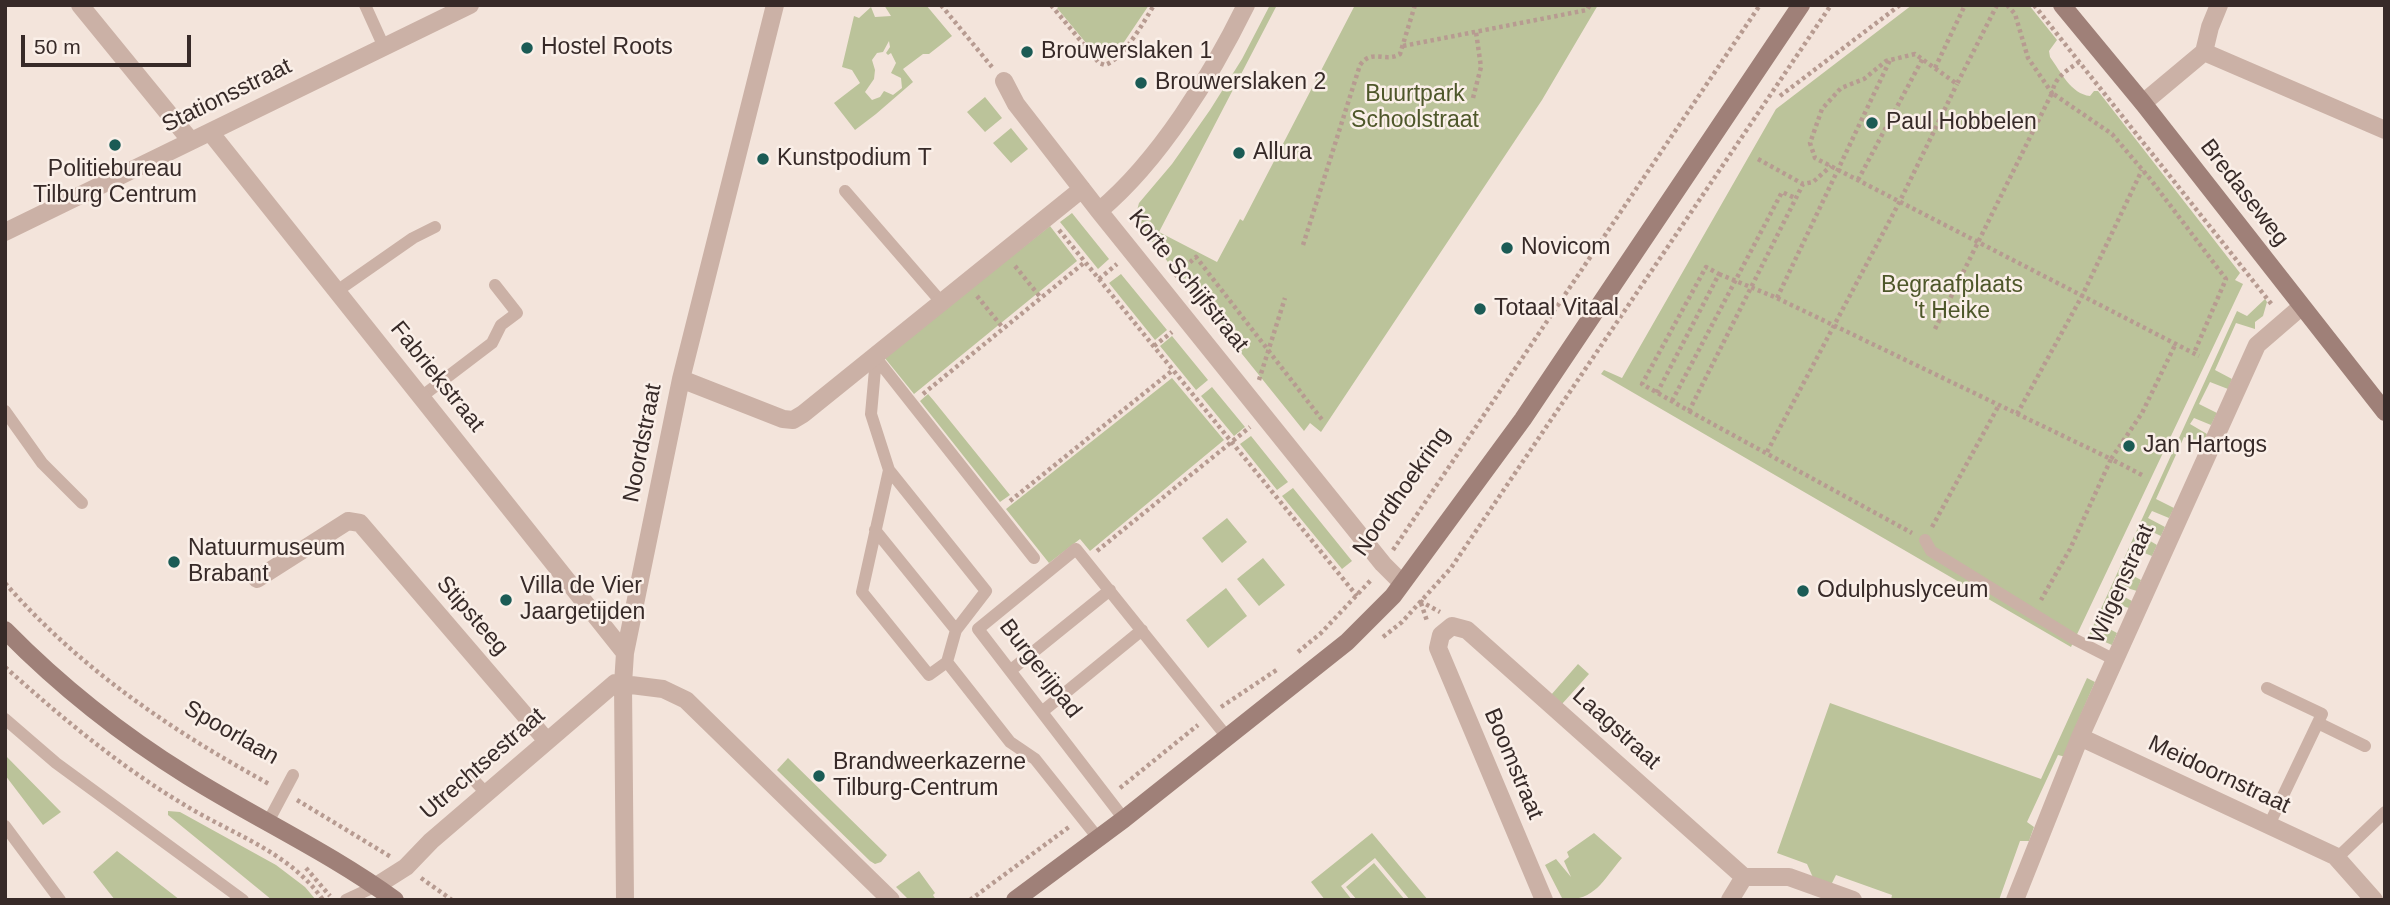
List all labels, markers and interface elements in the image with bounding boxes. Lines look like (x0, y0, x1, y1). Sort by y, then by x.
scale bar (24, 21, 194, 65)
place label: Hostel Roots (541, 34, 673, 62)
text: 50 m (34, 35, 81, 58)
place label: Brouwerslaken 1 (1041, 38, 1212, 66)
marker: Hostel Roots (519, 40, 535, 56)
marker: Brouwerslaken 1 (1019, 44, 1035, 60)
street label: Stationsstraat (158, 53, 296, 139)
place label: Brouwerslaken 2 (1155, 69, 1326, 97)
marker: Brouwerslaken 2 (1133, 75, 1149, 91)
park label: Buurtpark Schoolstraat (1351, 81, 1479, 135)
place label: Paul Hobbelen (1886, 109, 2037, 137)
marker: Paul Hobbelen (1864, 115, 1880, 131)
street label: Bredaseweg (2194, 134, 2294, 252)
marker: Politiebureau Tilburg Centrum (107, 137, 123, 153)
place label: Allura (1253, 139, 1312, 167)
place label: Kunstpodium T (777, 145, 932, 173)
marker: Allura (1231, 145, 1247, 161)
marker: Kunstpodium T (755, 151, 771, 167)
place label: Politiebureau Tilburg Centrum (33, 156, 197, 210)
street label: Korte Schijfstraat (1122, 204, 1254, 358)
place label: Novicom (1521, 234, 1610, 262)
marker: Novicom (1499, 240, 1515, 256)
park label: Begraafplaats 't Heike (1881, 272, 2023, 326)
place label: Totaal Vitaal (1494, 295, 1619, 323)
marker: Totaal Vitaal (1472, 301, 1488, 317)
street label: Fabriekstraat (384, 316, 490, 438)
street label: Noordstraat (618, 381, 668, 505)
street label: Noordhoekring (1347, 422, 1457, 562)
place label: Jan Hartogs (2143, 432, 2267, 460)
marker: Jan Hartogs (2121, 438, 2137, 454)
street label: Wilgenstraat (2083, 520, 2161, 648)
place label: Natuurmuseum Brabant (188, 535, 345, 589)
marker: Natuurmuseum Brabant (166, 554, 182, 570)
street label: Stipsteeg (430, 571, 514, 661)
place label: Villa de Vier Jaargetijden (520, 573, 645, 627)
place label: Odulphuslyceum (1817, 577, 1988, 605)
marker: Odulphuslyceum (1795, 583, 1811, 599)
marker: Villa de Vier Jaargetijden (498, 592, 514, 608)
street label: Burgerijpad (993, 614, 1087, 724)
street label: Laagstraat (1566, 682, 1666, 776)
street label: Spoorlaan (179, 695, 283, 771)
street label: Utrechtsestraat (415, 702, 551, 826)
street label: Boomstraat (1477, 704, 1549, 824)
street label: Meidoornstraat (2144, 730, 2294, 820)
place label: Brandweerkazerne Tilburg-Centrum (833, 749, 1026, 803)
marker: Brandweerkazerne Tilburg-Centrum (811, 768, 827, 784)

